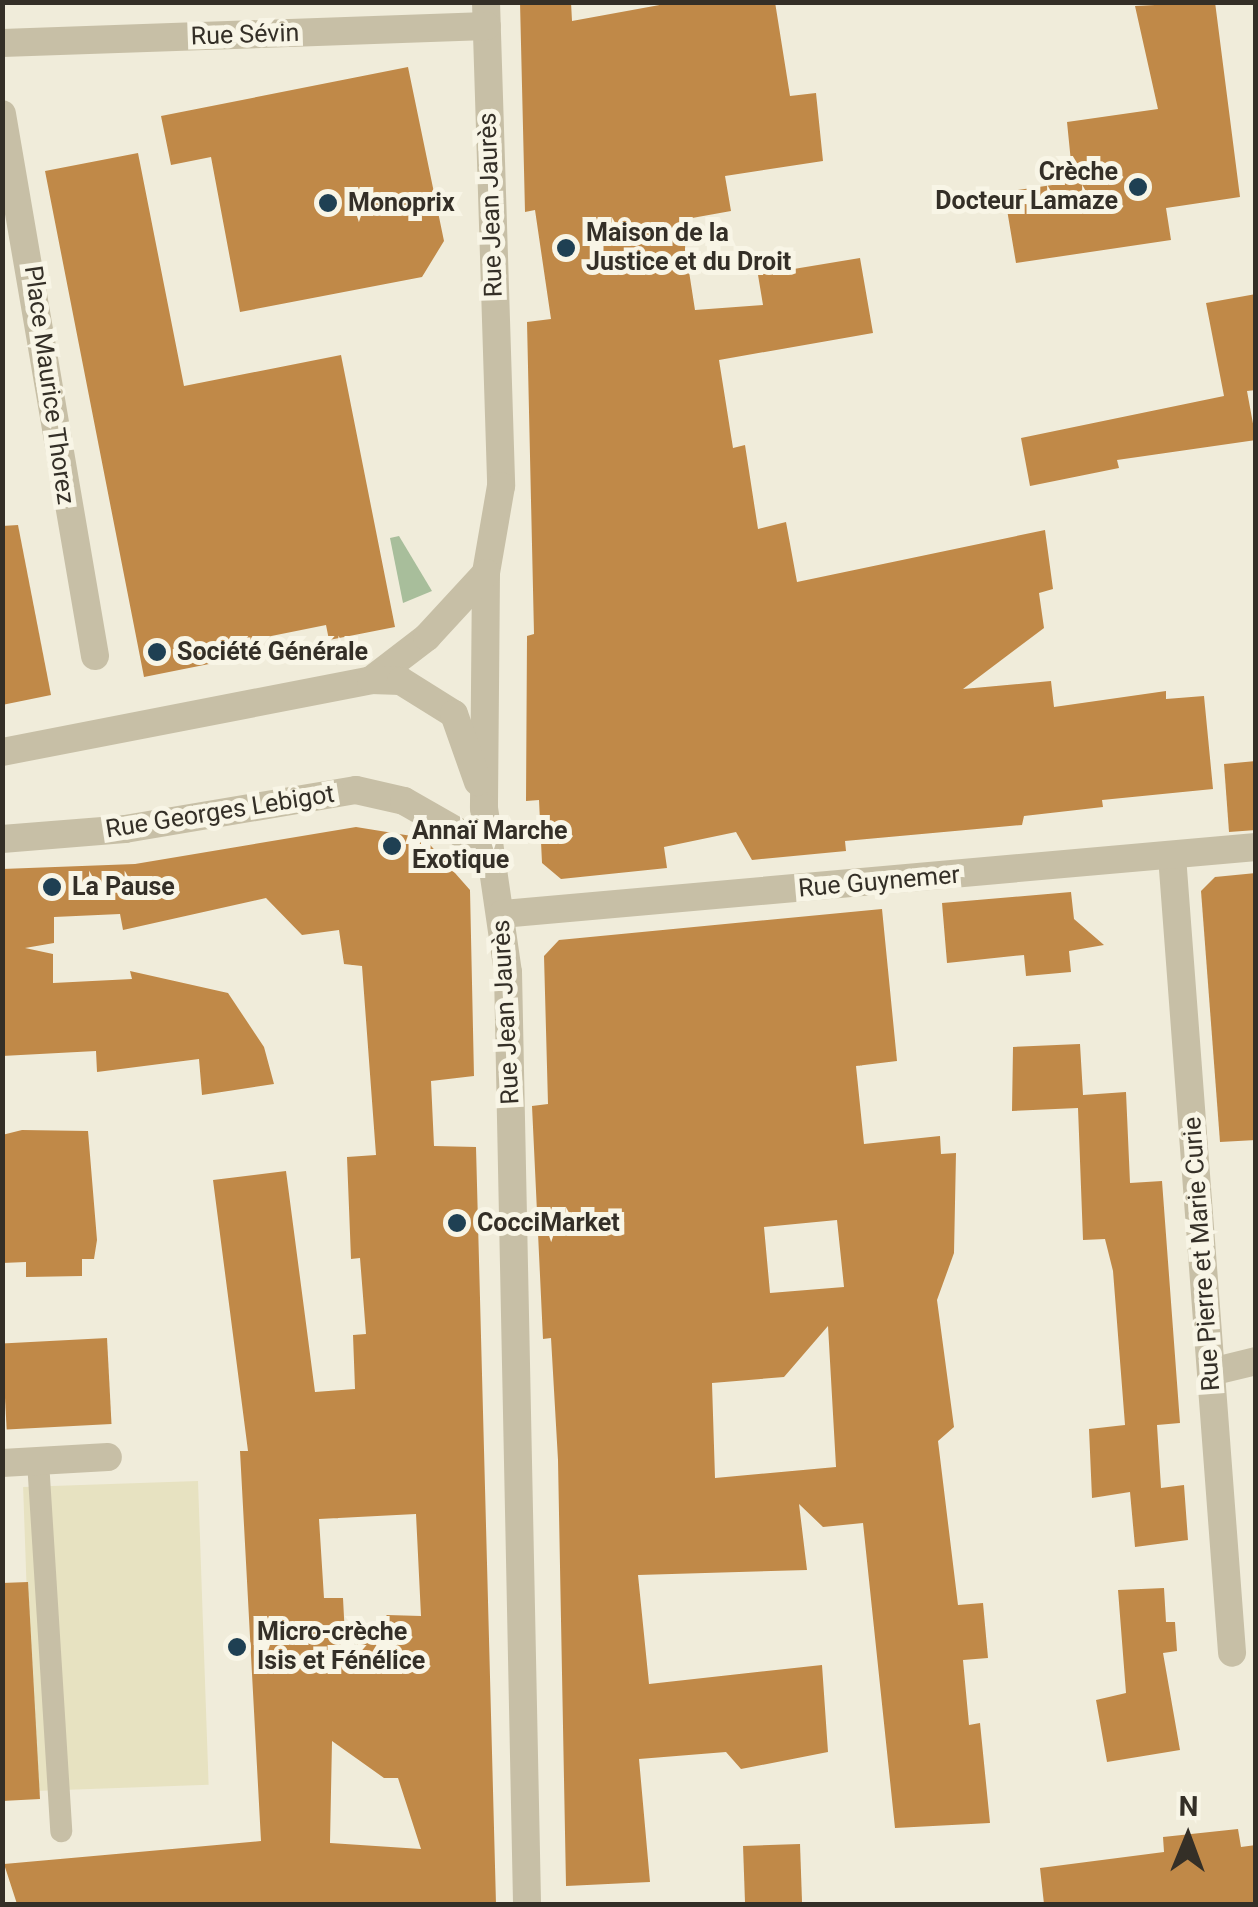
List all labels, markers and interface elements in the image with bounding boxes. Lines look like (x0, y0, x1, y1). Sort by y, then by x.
street label: Rue Sévin (190, 18, 300, 52)
street label: Rue Jean Jaurès (473, 112, 509, 298)
place label: Crèche Docteur Lamaze (935, 158, 1118, 217)
marker: Crèche Docteur Lamaze (1127, 176, 1149, 198)
place label: Monoprix (348, 188, 455, 218)
marker: Monoprix (317, 192, 339, 214)
place label: Maison de la Justice et du Droit (586, 219, 791, 278)
marker: Maison de la Justice et du Droit (555, 237, 577, 259)
street label: Place Maurice Thorez (17, 264, 81, 506)
place label: Société Générale (177, 637, 368, 667)
marker: Société Générale (146, 641, 168, 663)
street label: Rue Georges Lebigot (104, 779, 336, 845)
place label: Annaï Marche Exotique (412, 817, 568, 876)
marker: Annaï Marche Exotique (381, 835, 403, 857)
street label: Rue Guynemer (797, 860, 961, 904)
place label: La Pause (72, 872, 175, 902)
marker: La Pause (41, 876, 63, 898)
street label: Rue Jean Jaurès (486, 919, 526, 1105)
street label: Rue Pierre et Marie Curie (1177, 1116, 1227, 1392)
place label: CocciMarket (477, 1208, 620, 1238)
marker: CocciMarket (446, 1212, 468, 1234)
place label: Micro-crèche Isis et Fénélice (257, 1618, 425, 1677)
marker: Micro-crèche Isis et Fénélice (226, 1636, 248, 1658)
north arrow (1138, 1787, 1238, 1887)
text: N (1178, 1790, 1199, 1823)

